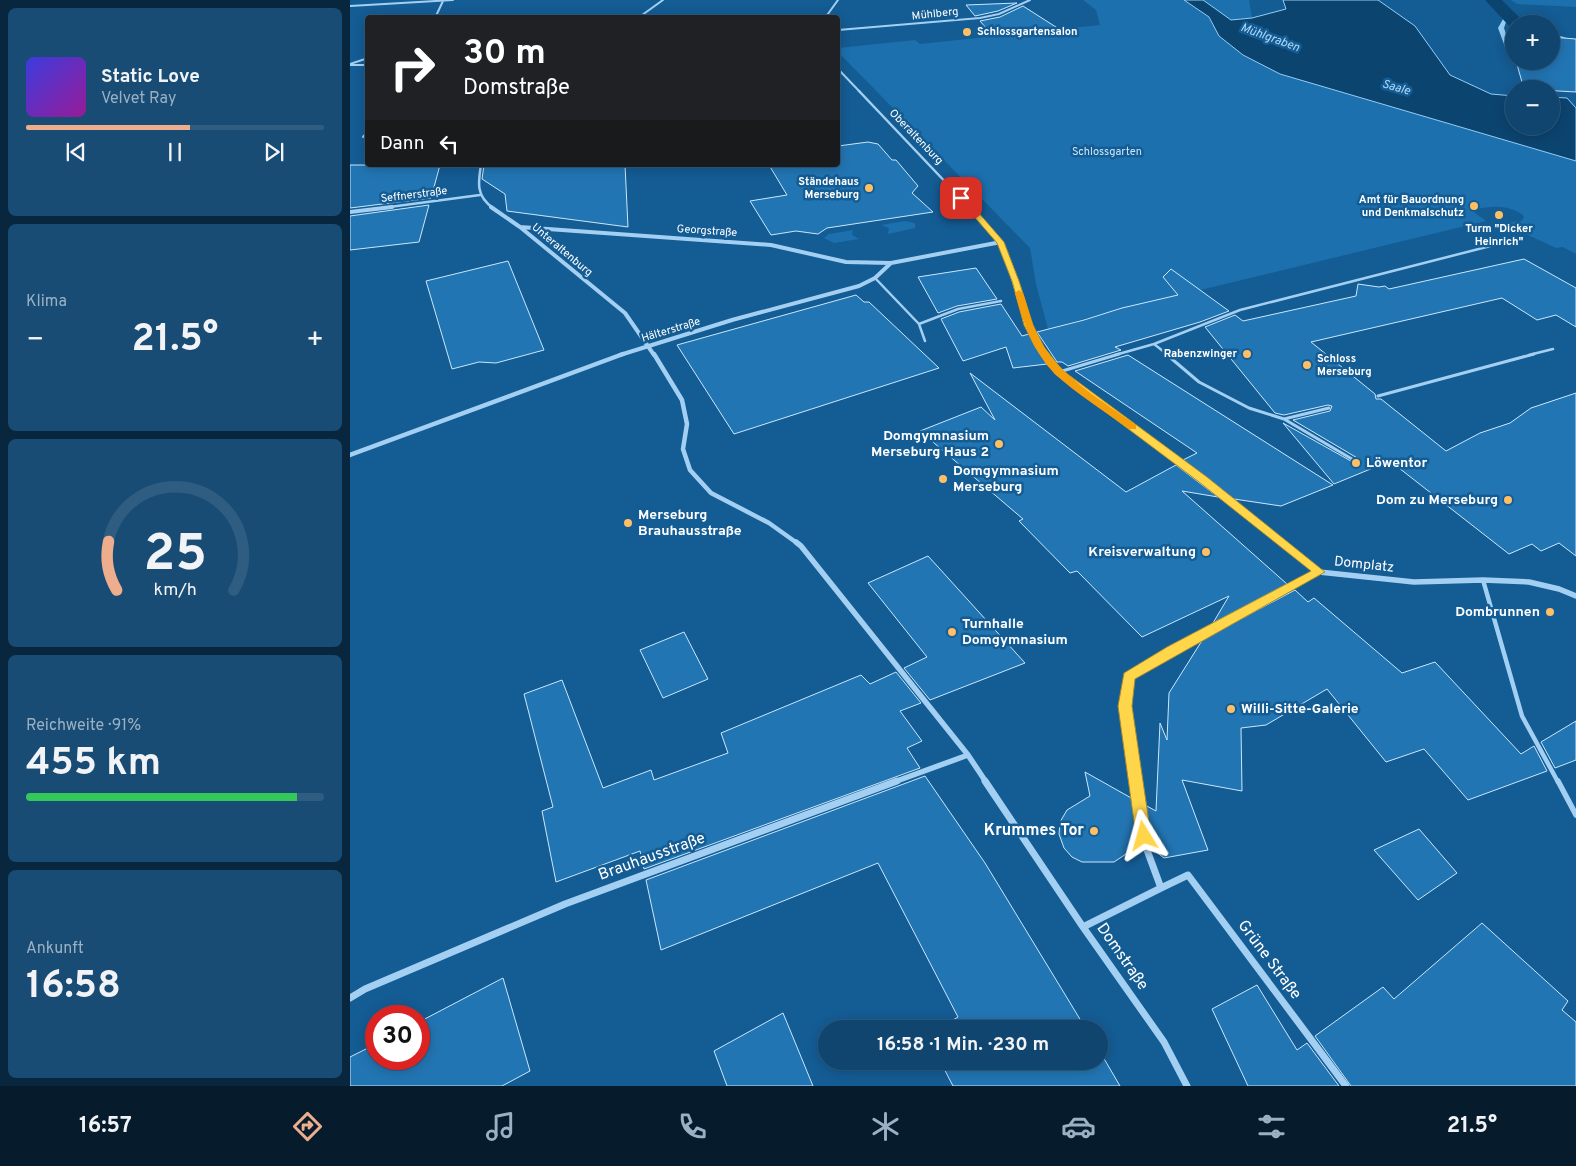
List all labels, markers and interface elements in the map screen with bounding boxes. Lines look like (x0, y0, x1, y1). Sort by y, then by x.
street label: Mühlberg (911, 5, 959, 23)
map controls (1505, 15, 1560, 135)
button: + (1505, 15, 1560, 70)
water label: Mühlgraben (1238, 20, 1302, 56)
place label: Schlossgartensalon (977, 25, 1078, 39)
marker: Schlossgartensalon (961, 26, 973, 38)
text: 30 m (463, 32, 546, 76)
icon: right (380, 35, 445, 100)
text: Static Love (101, 65, 200, 89)
text: Domstraße (463, 75, 570, 102)
water label: Saale (1380, 76, 1413, 100)
button: − (1505, 80, 1560, 135)
text: Velvet Ray (101, 89, 176, 109)
street label: Oberaltenburg (886, 106, 946, 168)
icon: left (435, 130, 463, 158)
text: Dann (380, 132, 425, 156)
icon: previous (62, 138, 90, 166)
icon: pause (161, 138, 189, 166)
icon: next (260, 138, 288, 166)
park label: Schlossgarten (1072, 145, 1142, 159)
place label: Ständehaus Merseburg (798, 175, 859, 202)
pin (940, 177, 982, 219)
marker: Ständehaus Merseburg (863, 182, 875, 194)
street label: Seffnerstraße (380, 184, 448, 206)
icon: arrive (947, 184, 975, 212)
place label: Amt für Bauordnung und Denkmalschutz (1359, 193, 1464, 220)
marker: Amt für Bauordnung und Denkmalschutz (1468, 200, 1480, 212)
marker: Turm "Dicker Heinrich" (1493, 209, 1505, 221)
street label: Unteraltenburg (529, 220, 595, 280)
street label: Georgstraße (676, 222, 738, 240)
place label: Turm "Dicker Heinrich" (1465, 222, 1533, 249)
text: Klima (26, 292, 67, 312)
street label: Hälterstraße (640, 314, 702, 346)
text: 21.5° (132, 316, 218, 365)
text: − (26, 323, 44, 359)
text: + (306, 323, 324, 359)
place label: Rabenzwinger (1164, 347, 1237, 361)
marker: Rabenzwinger (1241, 348, 1253, 360)
place label: Schloss Merseburg (1317, 352, 1372, 379)
marker: Schloss Merseburg (1301, 359, 1313, 371)
place label: Domgymnasium Merseburg Haus 2 (871, 428, 989, 461)
marker: Domgymnasium Merseburg Haus 2 (993, 438, 1005, 450)
place label: Löwentor (1366, 455, 1427, 472)
marker: Löwentor (1350, 457, 1362, 469)
place label: Domgymnasium Merseburg (953, 463, 1059, 496)
marker: Domgymnasium Merseburg (937, 473, 949, 485)
place label: Dom zu Merseburg (1376, 492, 1498, 509)
marker: Dom zu Merseburg (1502, 494, 1514, 506)
place label: Merseburg Brauhausstraße (638, 507, 742, 540)
marker: Merseburg Brauhausstraße (622, 517, 634, 529)
text: 25 (143, 523, 207, 589)
place label: Kreisverwaltung (1088, 544, 1196, 561)
marker: Kreisverwaltung (1200, 546, 1212, 558)
street label: Domplatz (1333, 553, 1395, 577)
text: km/h (153, 579, 197, 602)
place label: Dombrunnen (1455, 604, 1540, 621)
marker: Dombrunnen (1544, 606, 1556, 618)
place label: Turnhalle Domgymnasium (962, 616, 1068, 649)
marker: Turnhalle Domgymnasium (946, 626, 958, 638)
place label: Willi-Sitte-Galerie (1241, 701, 1359, 718)
marker: Willi-Sitte-Galerie (1225, 703, 1237, 715)
text: Reichweite · 91% (26, 716, 141, 736)
text: 455 km (26, 740, 161, 789)
position arrow (1117, 809, 1169, 861)
place label: Krummes Tor (984, 821, 1084, 841)
marker: Krummes Tor (1088, 825, 1100, 837)
street label: Brauhausstraße (596, 828, 708, 886)
street label: Grüne Straße (1233, 916, 1305, 1004)
street label: Domstraße (1092, 919, 1152, 995)
text: Ankunft (26, 939, 84, 959)
text: 16:58 (26, 963, 121, 1012)
speed limit sign: 30 (365, 1005, 430, 1070)
text: 16:58 · 1 Min. · 230 m (877, 1033, 1049, 1057)
icon: directions (290, 1109, 325, 1144)
icon: music (483, 1109, 518, 1144)
icon: phone (675, 1109, 710, 1144)
icon: climate (868, 1109, 903, 1144)
icon: car (1061, 1109, 1096, 1144)
icon: filters (1254, 1109, 1289, 1144)
text: 16:57 (79, 1113, 132, 1140)
text: 21.5° (1447, 1113, 1497, 1140)

